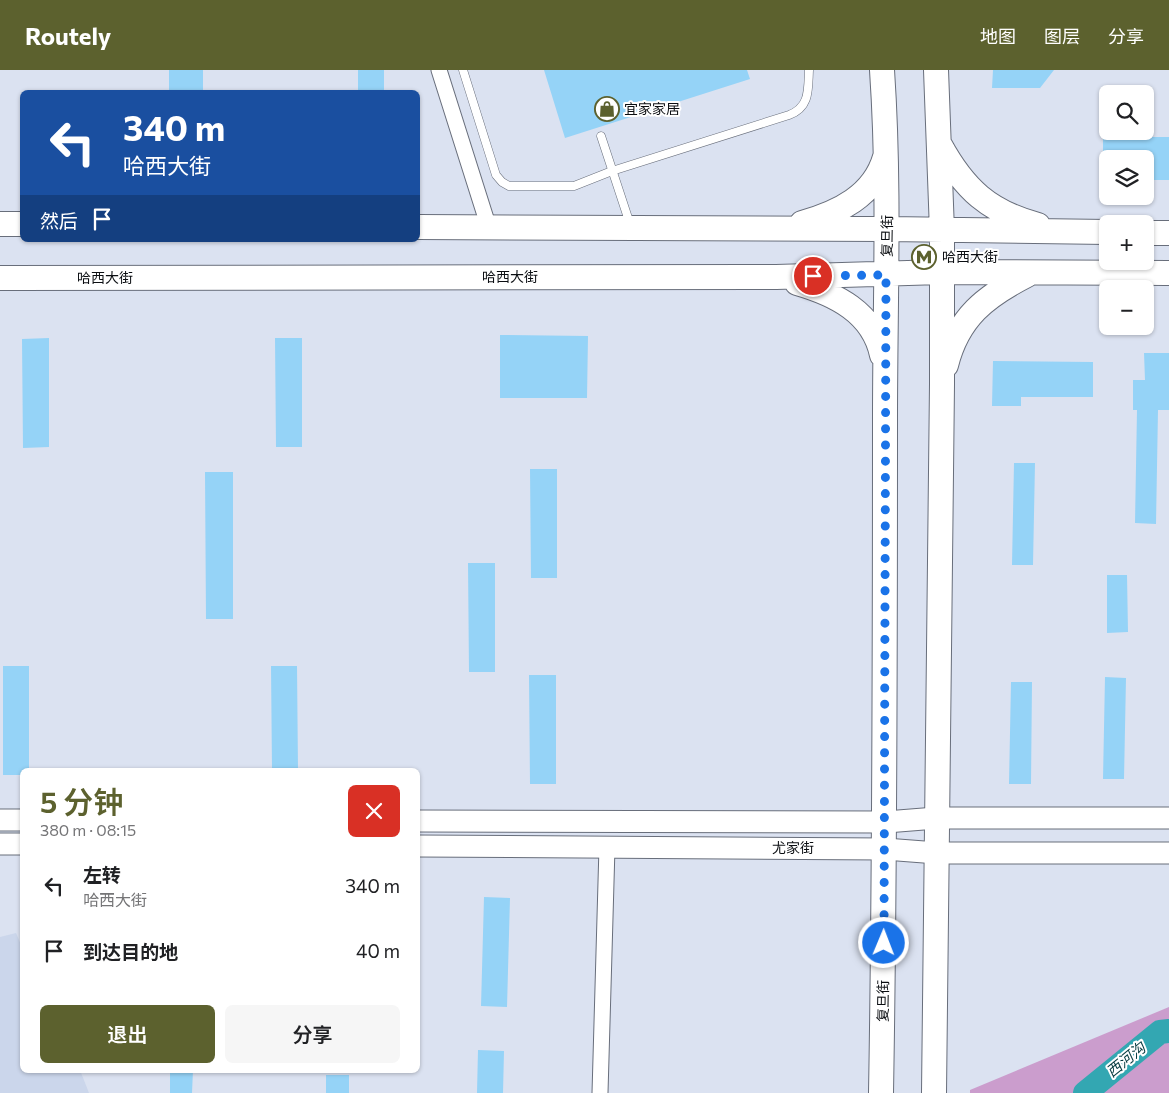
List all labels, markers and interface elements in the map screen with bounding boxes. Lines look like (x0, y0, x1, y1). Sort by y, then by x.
text: Routely (25, 21, 111, 50)
text: 地图 (980, 25, 1016, 47)
text: 图层 (1044, 25, 1080, 47)
text: 分享 (1108, 25, 1144, 47)
map controls (1099, 85, 1154, 335)
button: search (1099, 85, 1154, 140)
shop icon: 宜家家居 (594, 96, 620, 122)
place label: 宜家家居 (624, 100, 680, 117)
text: 340 m (123, 105, 225, 148)
icon: left (40, 110, 105, 175)
button: layers (1099, 150, 1154, 205)
text: 哈西大街 (123, 152, 211, 179)
icon: arrive (88, 205, 116, 233)
text: 然后 (40, 209, 78, 232)
street label: 复旦街 (878, 215, 895, 257)
button: + (1099, 215, 1154, 270)
metro station icon: 哈西大街 (911, 244, 937, 270)
place label: 哈西大街 (942, 248, 998, 265)
pin (792, 255, 834, 297)
icon: arrive (799, 262, 827, 290)
street label: 哈西大街 (482, 268, 538, 285)
street label: 哈西大街 (77, 269, 133, 286)
button: − (1099, 280, 1154, 335)
text: 5 分钟 (40, 782, 123, 819)
button: close (348, 785, 400, 837)
text: 380 m · 08:15 (40, 820, 136, 839)
street label: 尤家街 (772, 839, 814, 856)
text: 左转 (83, 863, 121, 886)
icon: left (40, 872, 68, 900)
text: 340 m (345, 874, 400, 897)
text: 哈西大街 (83, 890, 147, 909)
position arrow (857, 916, 909, 968)
icon: arrive (40, 937, 68, 965)
text: 40 m (356, 939, 400, 962)
text: 到达目的地 (83, 940, 178, 963)
street label: 复旦街 (874, 980, 891, 1022)
button: 退出 (40, 1005, 215, 1063)
button: 分享 (225, 1005, 400, 1063)
water label: 西河沟 (1102, 1037, 1150, 1080)

